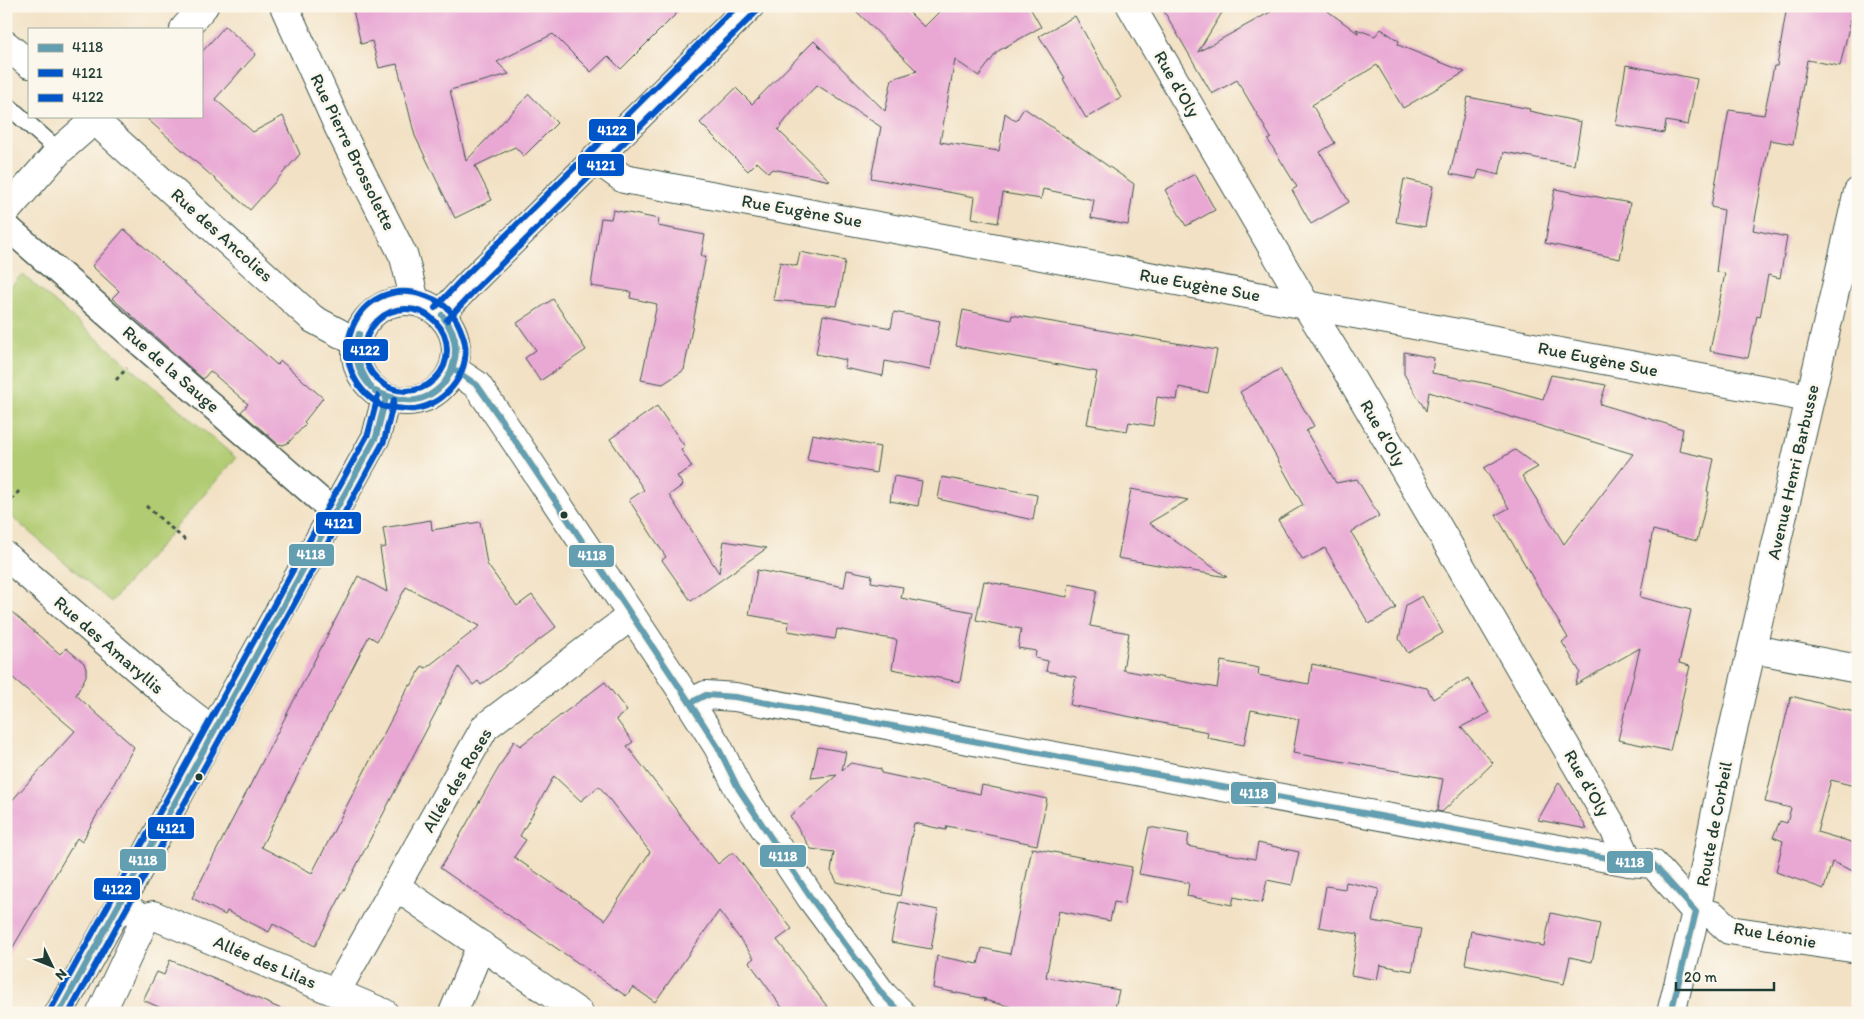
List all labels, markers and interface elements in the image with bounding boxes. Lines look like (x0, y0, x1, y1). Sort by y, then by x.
legend (28, 28, 202, 118)
text: 4118 (72, 38, 103, 56)
street label: Rue d'Oly (1149, 47, 1205, 122)
text: 4121 (72, 64, 103, 82)
street label: Rue Pierre Brossolette (305, 70, 401, 234)
text: 4122 (72, 88, 104, 106)
line badge: 4122 (588, 118, 636, 142)
text: 4122 (597, 122, 627, 139)
line badge: 4121 (577, 153, 625, 177)
text: 4121 (587, 157, 616, 174)
street label: Rue des Ancolies (166, 183, 278, 287)
street label: Rue Eugène Sue (740, 190, 864, 232)
street label: Rue Eugène Sue (1138, 264, 1262, 306)
street label: Rue de la Sauge (118, 321, 224, 417)
street label: Rue Eugène Sue (1536, 337, 1660, 381)
line badge: 4122 (342, 338, 389, 362)
text: 4122 (350, 342, 380, 359)
street label: Avenue Henri Barbusse (1762, 382, 1824, 562)
street label: Rue d'Oly (1355, 396, 1411, 471)
unlabelled marker (559, 510, 569, 520)
line badge: 4121 (315, 511, 362, 535)
text: 4121 (325, 515, 354, 532)
line badge: 4118 (288, 543, 335, 567)
line badge: 4118 (568, 544, 615, 568)
text: 4118 (296, 546, 326, 563)
text: 4118 (577, 547, 607, 564)
street label: Rue des Amaryllis (50, 591, 168, 699)
street label: Allée des Roses (417, 724, 497, 836)
street label: Rue d'Oly (1559, 746, 1615, 821)
street label: Route de Corbeil (1691, 759, 1737, 889)
unlabelled marker (194, 772, 204, 782)
line badge: 4118 (1230, 781, 1277, 805)
text: 4118 (1239, 785, 1269, 802)
line badge: 4121 (147, 816, 195, 840)
text: 4121 (157, 820, 186, 837)
line badge: 4118 (759, 844, 807, 868)
line badge: 4118 (119, 848, 167, 872)
text: 4118 (768, 848, 798, 865)
line badge: 4118 (1606, 850, 1654, 874)
text: 4118 (128, 852, 158, 869)
text: 4118 (1615, 854, 1645, 871)
line badge: 4122 (93, 877, 141, 901)
text: 4122 (102, 881, 132, 898)
street label: Rue Léonie (1732, 917, 1818, 953)
street label: Allée des Lilas (210, 930, 320, 994)
north arrow (28, 942, 78, 992)
scale bar (1676, 959, 1774, 991)
text: N (52, 965, 71, 984)
text: 20 m (1684, 968, 1718, 986)

